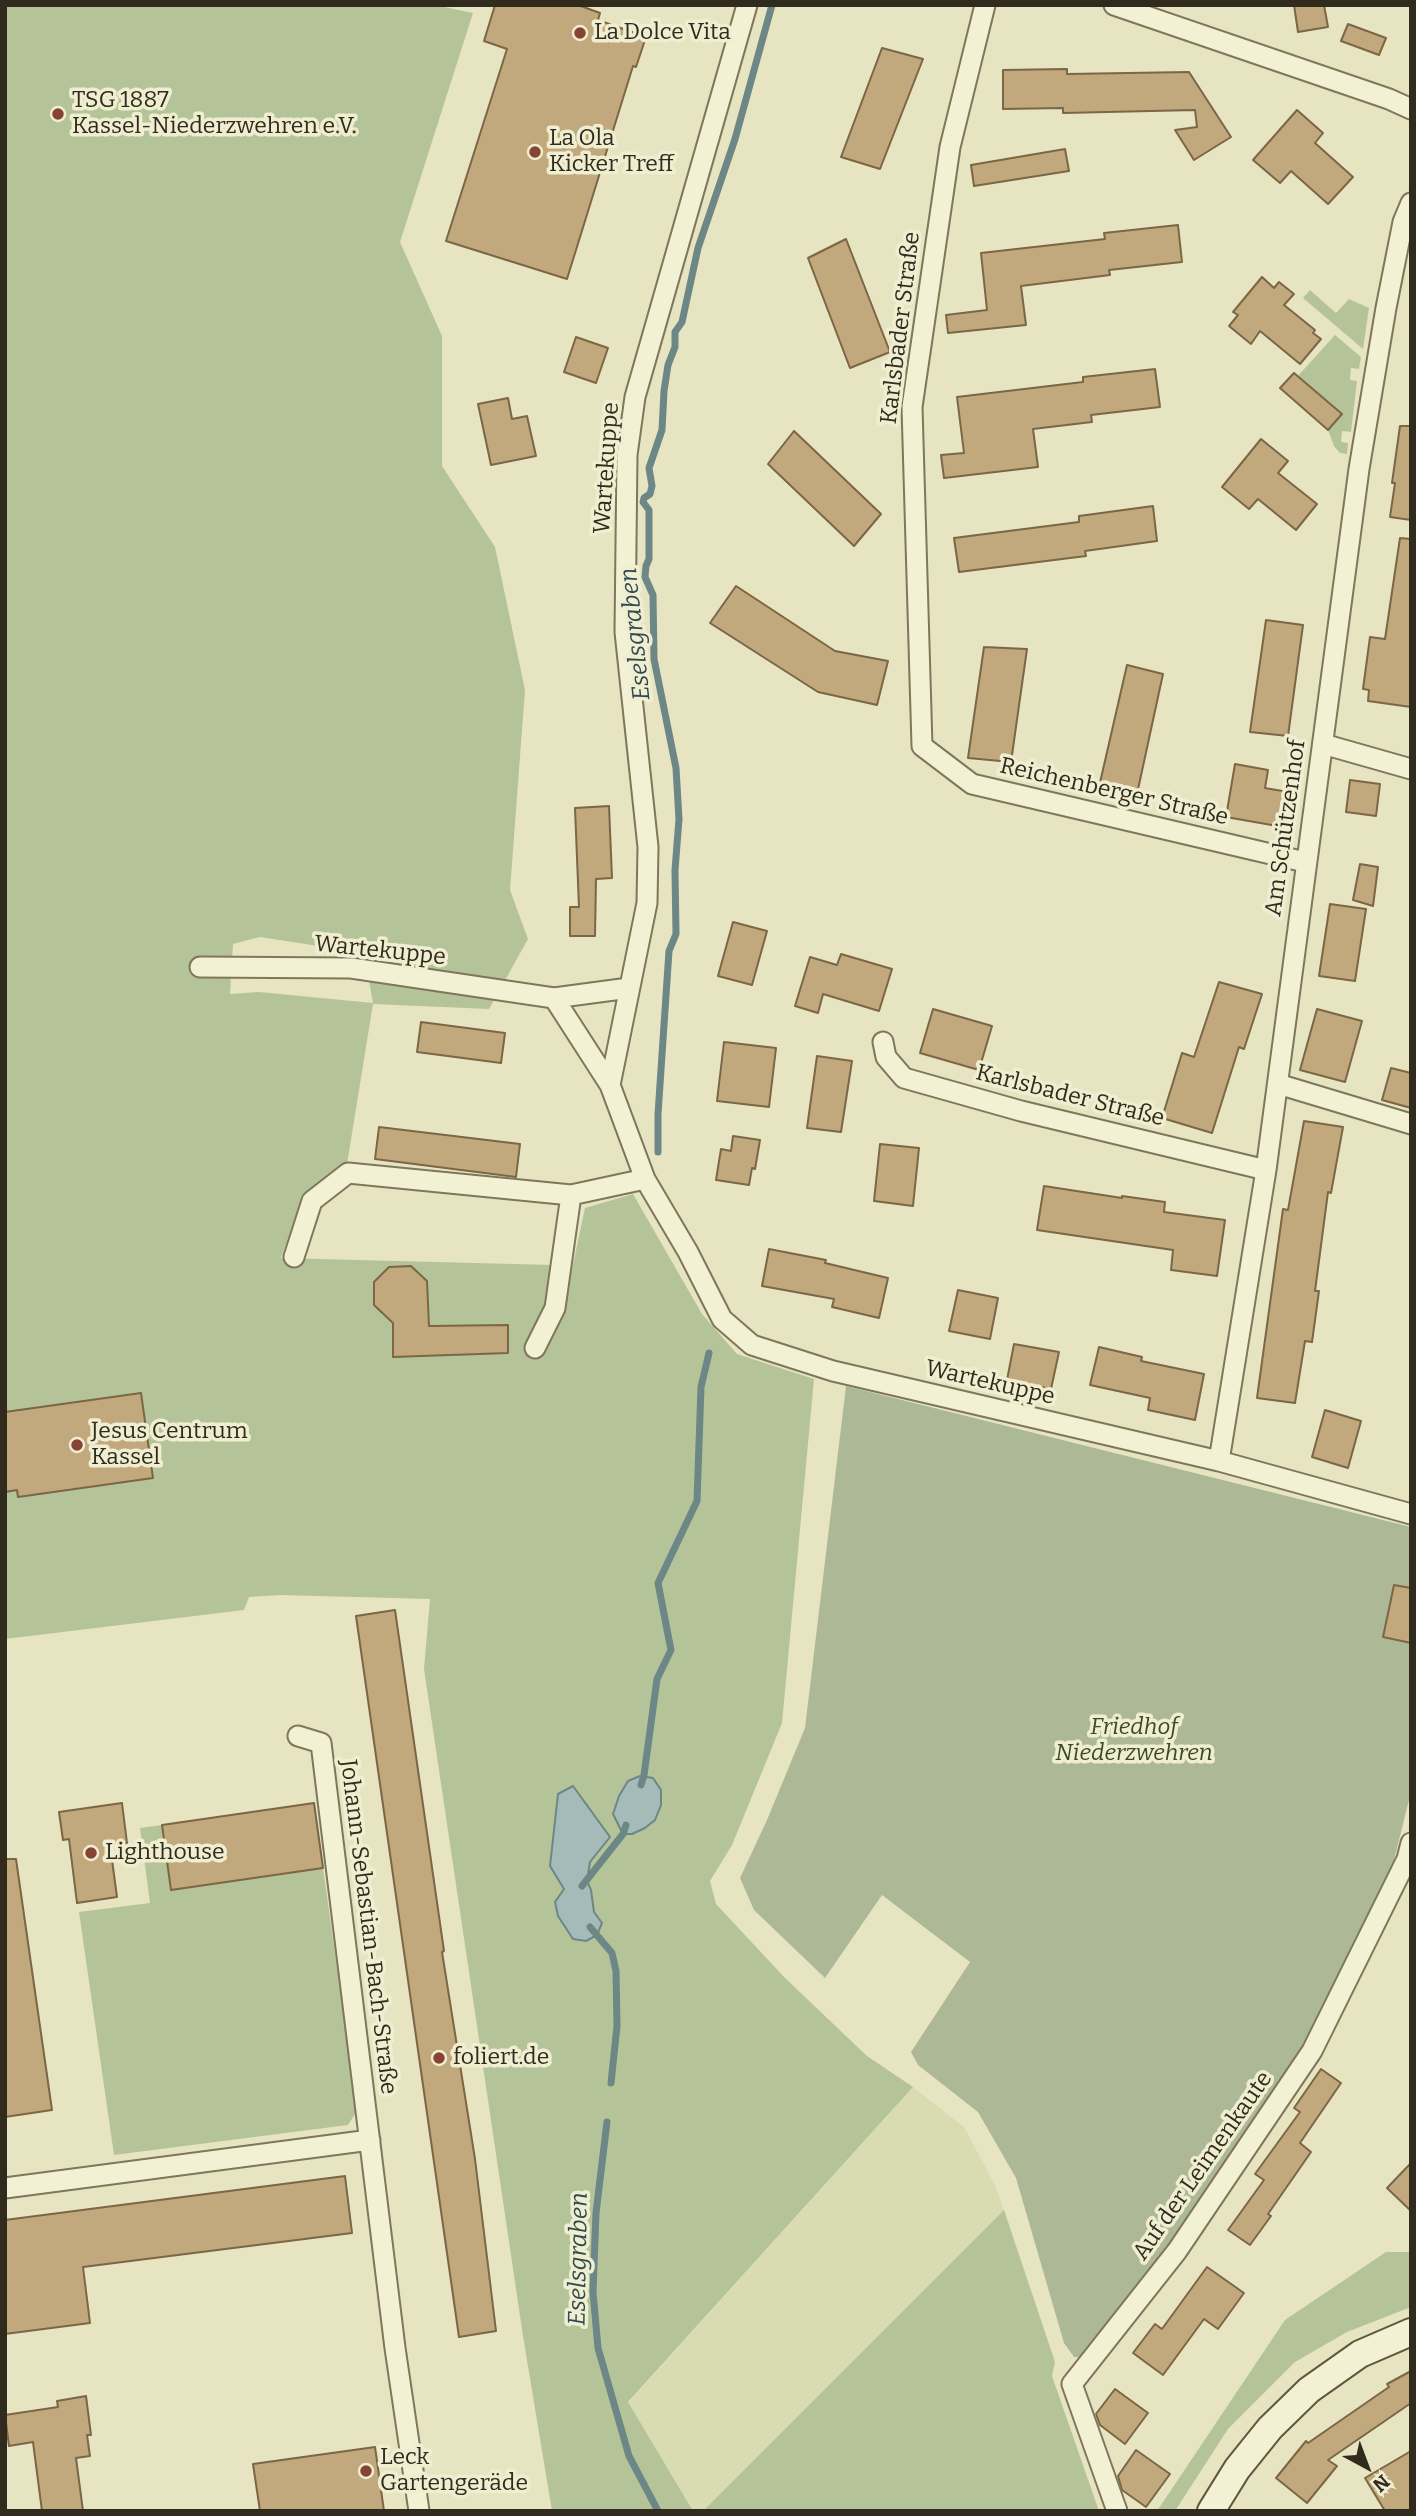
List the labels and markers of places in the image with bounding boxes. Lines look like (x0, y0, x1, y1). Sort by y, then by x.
place label: La Dolce Vita (594, 19, 731, 47)
marker: La Dolce Vita (572, 25, 588, 41)
place label: TSG 1887 Kassel-Niederzwehren e.V. (72, 87, 357, 141)
marker: TSG 1887 Kassel-Niederzwehren e.V. (50, 106, 66, 122)
place label: La Ola Kicker Treff (549, 125, 674, 179)
marker: La Ola Kicker Treff (527, 144, 543, 160)
place label: Jesus Centrum Kassel (91, 1418, 248, 1472)
marker: Jesus Centrum Kassel (69, 1437, 85, 1453)
place label: Lighthouse (105, 1839, 225, 1867)
marker: Lighthouse (83, 1845, 99, 1861)
place label: foliert.de (453, 2044, 549, 2072)
marker: foliert.de (431, 2050, 447, 2066)
place label: Leck Gartengeräde (380, 2444, 528, 2498)
marker: Leck Gartengeräde (358, 2463, 374, 2479)

